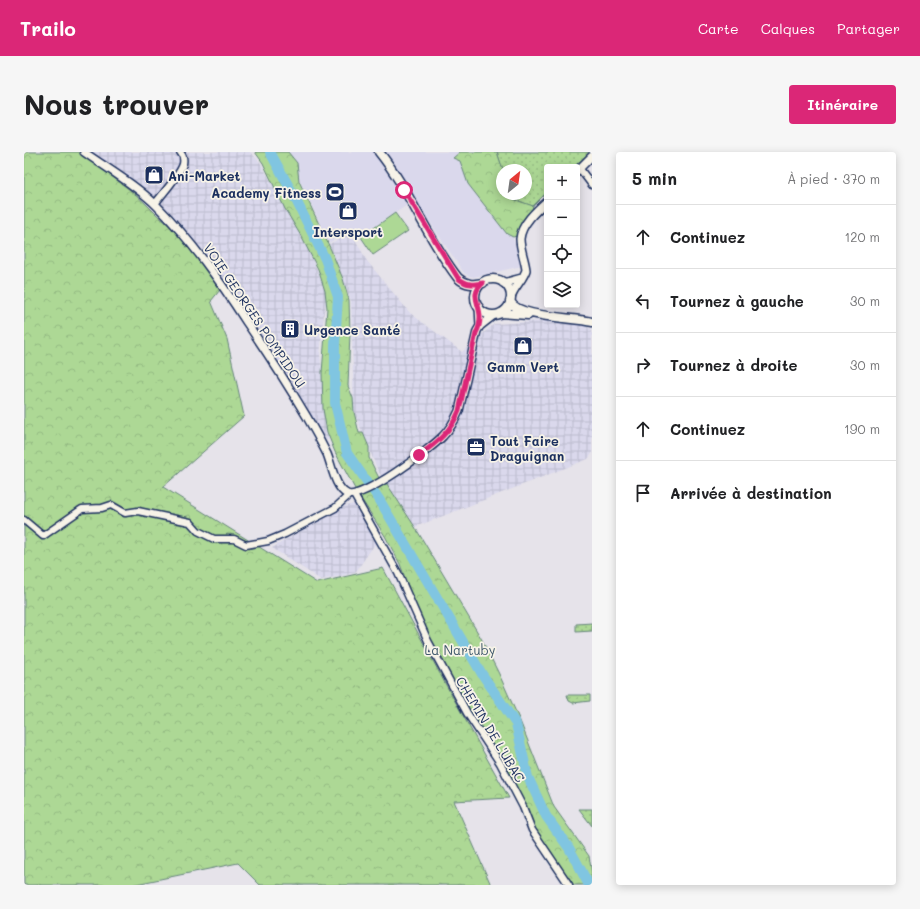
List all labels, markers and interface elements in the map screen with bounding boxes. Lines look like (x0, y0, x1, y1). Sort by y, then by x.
text: Trailo (20, 16, 76, 41)
text: Carte (698, 19, 739, 38)
text: Calques (761, 19, 815, 38)
text: Partager (837, 19, 900, 38)
button: Itinéraire (789, 85, 896, 124)
text: Nous trouver (24, 86, 209, 122)
shop icon: Ani-Market (143, 164, 165, 186)
north arrow (496, 164, 532, 200)
map controls (544, 164, 580, 308)
button: + (544, 164, 580, 200)
place label: Ani-Market (168, 167, 240, 184)
text: 5 min (632, 167, 677, 189)
text: À pied · 370 m (787, 170, 880, 187)
sports icon: Academy Fitness (324, 181, 346, 203)
route start (395, 181, 413, 199)
place label: Academy Fitness (211, 184, 321, 202)
shop icon: Intersport (337, 200, 359, 222)
button: − (544, 200, 580, 236)
place label: Intersport (313, 223, 383, 240)
icon: ahead (632, 226, 654, 248)
text: Continuez (670, 227, 745, 247)
text: 120 m (844, 228, 880, 245)
button: locate (544, 236, 580, 272)
street label: VOIE GEORGES POMPIDOU (200, 240, 310, 390)
button: layers (544, 272, 580, 308)
icon: left (632, 290, 654, 312)
text: Tournez à gauche (670, 291, 804, 311)
text: 30 m (850, 292, 880, 309)
building icon: Urgence Santé (279, 318, 301, 340)
place label: Urgence Santé (304, 321, 400, 338)
shop icon: Gamm Vert (512, 335, 534, 357)
icon: right (632, 354, 654, 376)
text: Tournez à droite (670, 355, 798, 375)
text: 30 m (850, 356, 880, 373)
place label: Gamm Vert (487, 358, 559, 375)
icon: ahead (632, 418, 654, 440)
text: Continuez (670, 419, 745, 439)
text: 190 m (844, 420, 880, 437)
place label: Tout Faire Draguignan (490, 432, 564, 464)
office icon: Tout Faire Draguignan (465, 436, 487, 458)
route end (410, 446, 428, 464)
icon: arrive (632, 482, 654, 504)
text: Arrivée à destination (670, 483, 832, 503)
park label: La Nartuby (424, 641, 496, 658)
street label: CHEMIN DE L'UBAC (453, 673, 529, 785)

